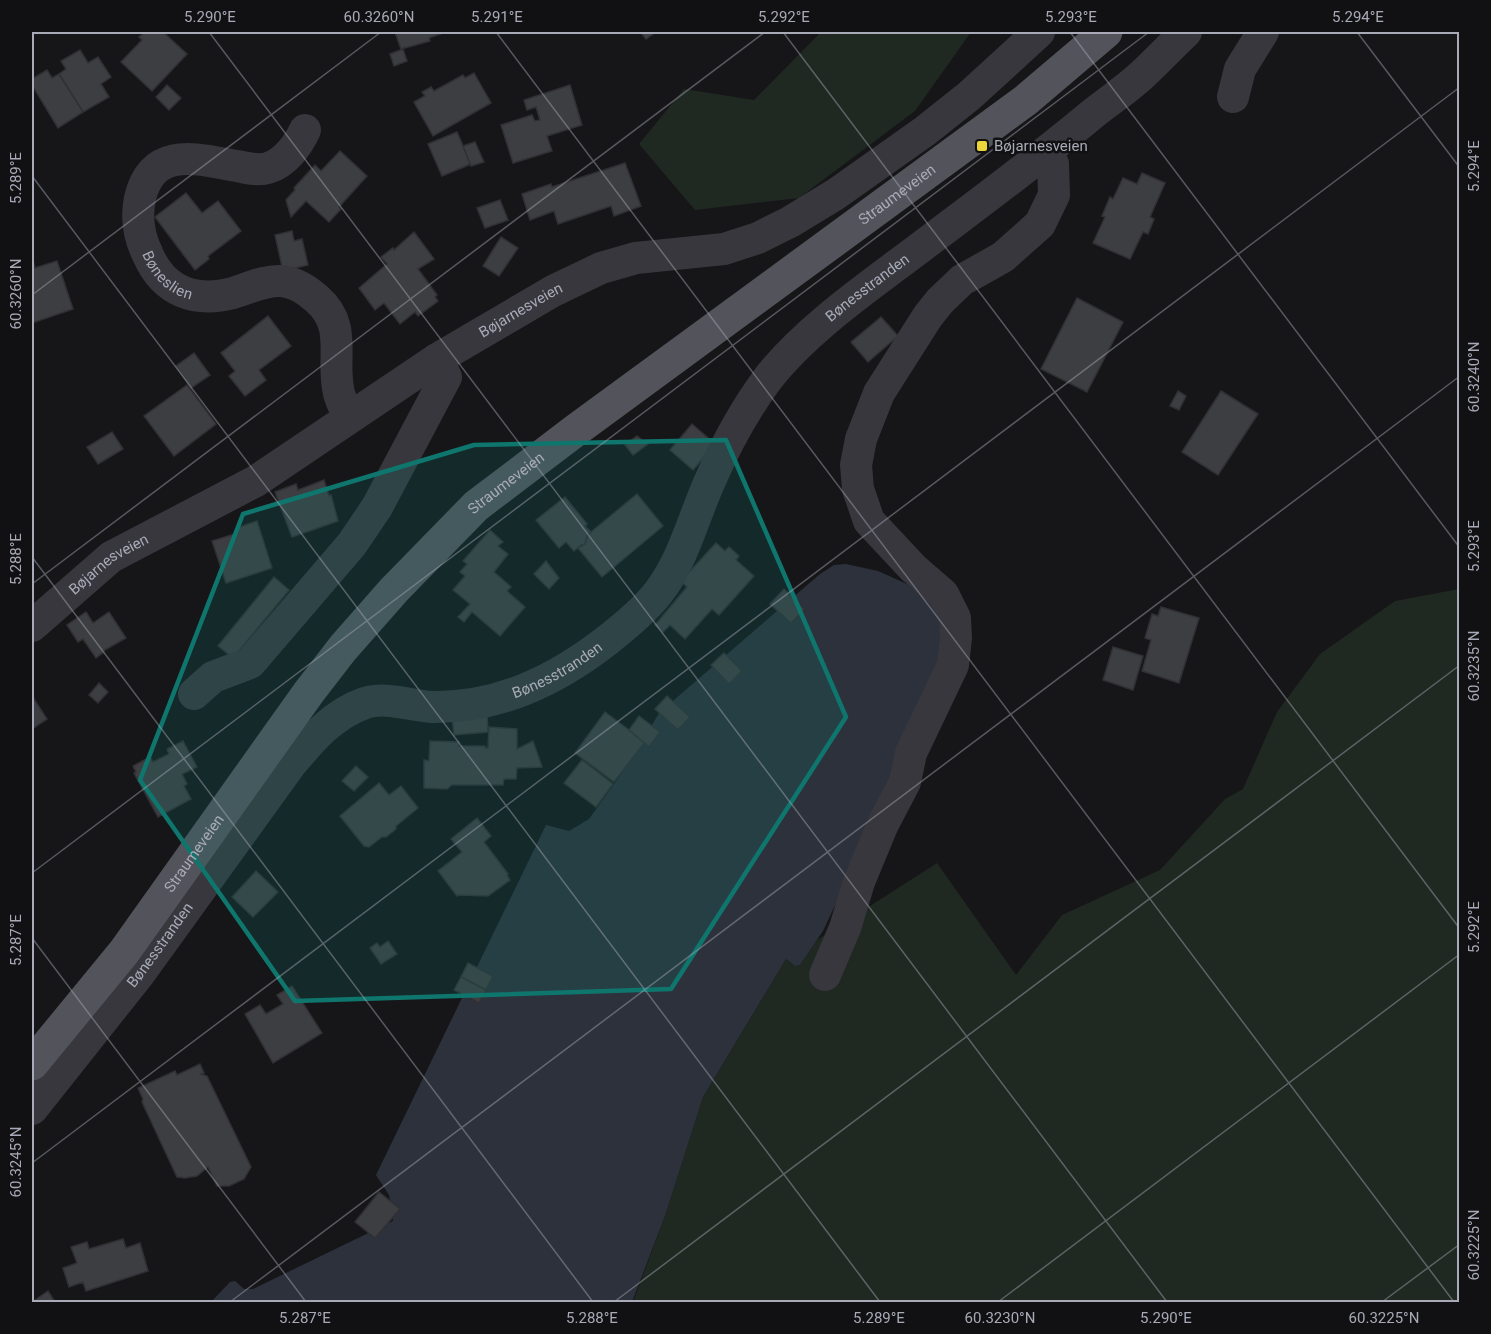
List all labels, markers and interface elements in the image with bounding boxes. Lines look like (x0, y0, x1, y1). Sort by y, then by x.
text: 5.290°E (184, 8, 236, 26)
text: 60.3260°N (344, 8, 414, 26)
text: 5.291°E (471, 8, 523, 26)
text: 5.292°E (758, 8, 810, 26)
text: 5.293°E (1045, 8, 1097, 26)
text: 5.294°E (1332, 8, 1384, 26)
place label: Bøjarnesveien (994, 137, 1088, 155)
marker: Bøjarnesveien (975, 139, 989, 153)
text: 5.294°E (1465, 140, 1483, 192)
text: 5.289°E (7, 152, 25, 204)
street label: Straumeveien (855, 160, 939, 229)
street label: Bøneslien (138, 248, 195, 304)
street label: Bønesstranden (822, 250, 913, 326)
text: 60.3260°N (7, 259, 25, 329)
street label: Bøjarnesveien (476, 279, 566, 341)
text: 60.3240°N (1465, 342, 1483, 412)
street label: Straumeveien (464, 448, 548, 518)
text: 5.293°E (1465, 520, 1483, 572)
street label: Bøjarnesveien (65, 530, 152, 599)
text: 5.288°E (7, 533, 25, 585)
text: 60.3235°N (1465, 631, 1483, 701)
street label: Bønesstranden (510, 638, 606, 702)
street label: Straumeveien (160, 811, 228, 896)
street label: Bønesstranden (123, 899, 197, 991)
text: 5.292°E (1465, 901, 1483, 953)
text: 5.287°E (7, 914, 25, 966)
text: 60.3245°N (7, 1127, 25, 1197)
text: 60.3225°N (1465, 1210, 1483, 1280)
text: 5.287°E (279, 1309, 331, 1327)
text: 5.288°E (566, 1309, 618, 1327)
text: 5.289°E (853, 1309, 905, 1327)
text: 60.3230°N (965, 1309, 1035, 1327)
text: 5.290°E (1140, 1309, 1192, 1327)
text: 60.3225°N (1349, 1309, 1419, 1327)

